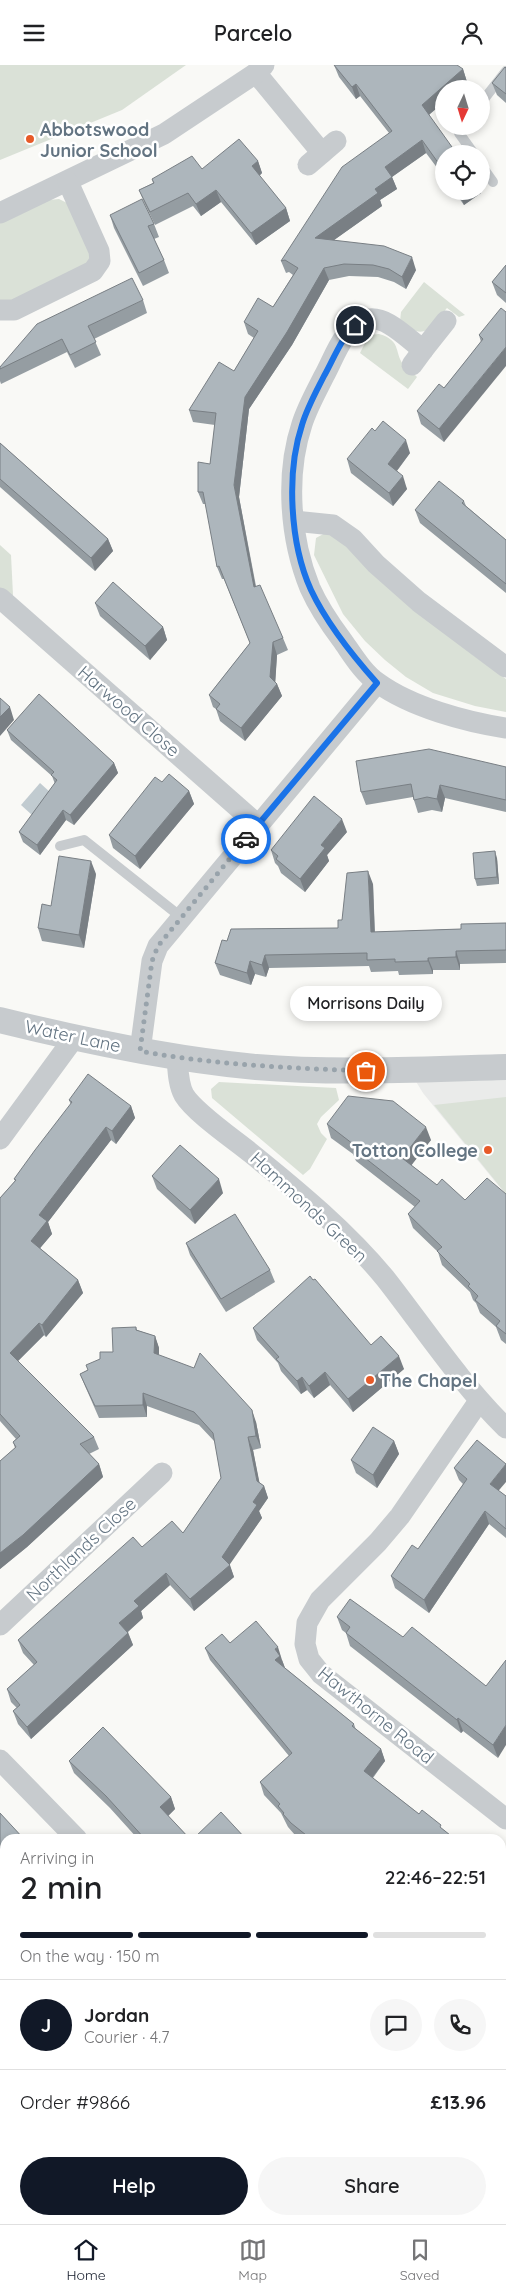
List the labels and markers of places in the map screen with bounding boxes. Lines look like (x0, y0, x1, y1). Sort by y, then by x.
place label: Abbotswood Junior School (40, 118, 158, 162)
marker: Abbotswood Junior School (24, 133, 36, 145)
pin (334, 304, 376, 346)
callout: Morrisons Daily (290, 986, 442, 1021)
pin (345, 1050, 387, 1092)
place label: Totton College (352, 1139, 478, 1162)
marker: Totton College (482, 1144, 494, 1156)
place label: The Chapel (380, 1369, 477, 1392)
marker: The Chapel (364, 1374, 376, 1386)

